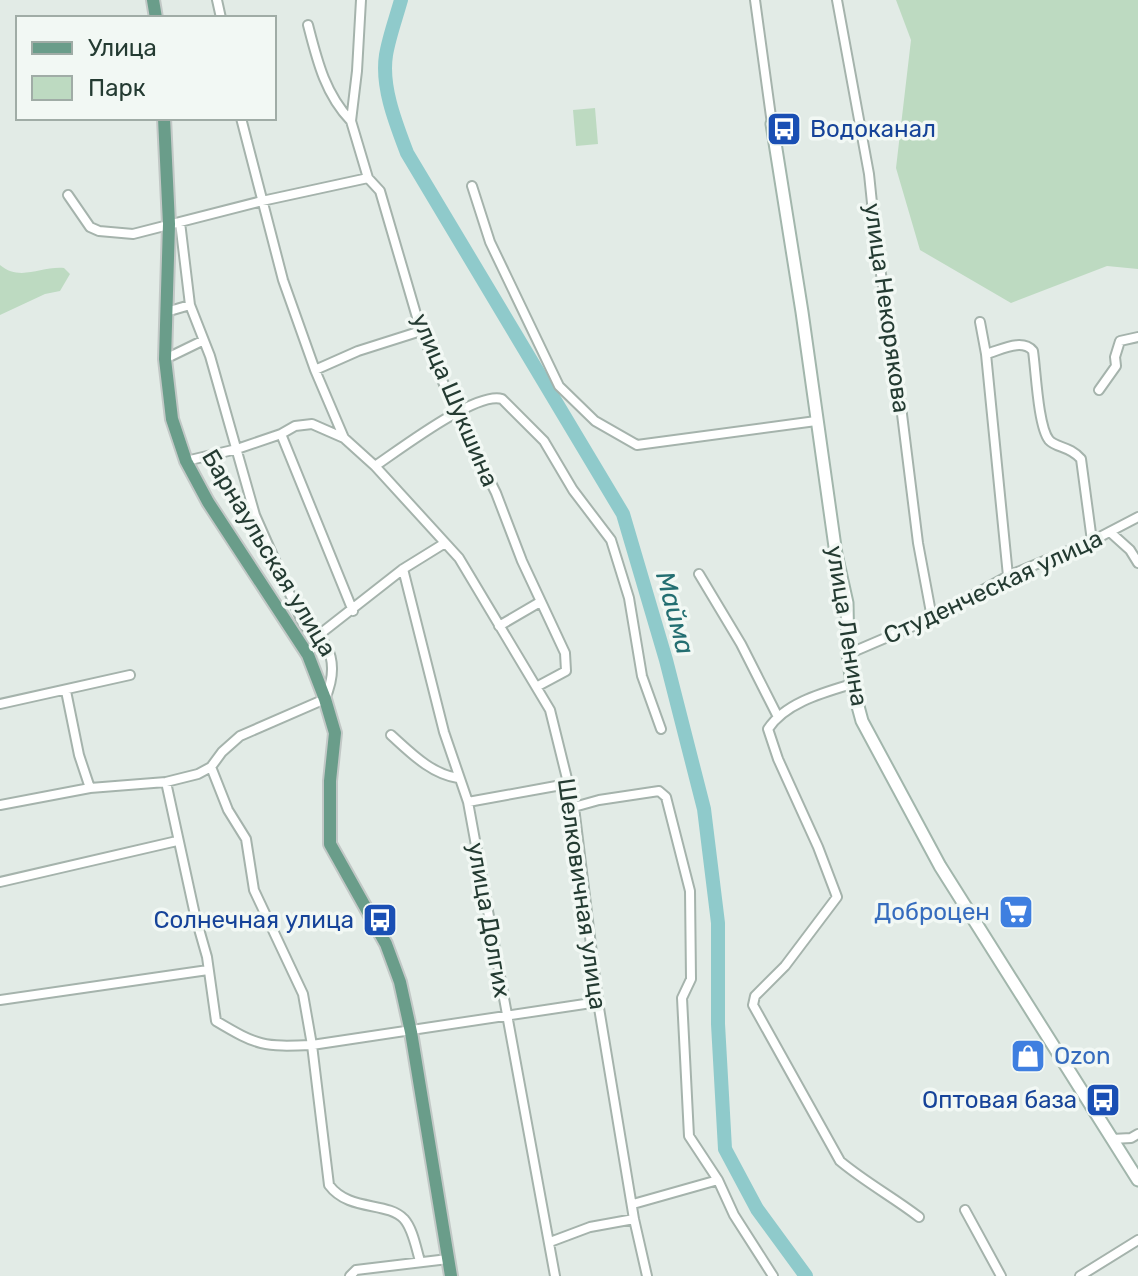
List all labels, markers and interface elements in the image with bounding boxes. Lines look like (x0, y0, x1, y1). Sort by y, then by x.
legend (16, 16, 276, 120)
text: Улица (88, 34, 157, 62)
text: Парк (88, 74, 146, 102)
bus stop icon: Водоканал (765, 110, 803, 148)
place label: Водоканал (810, 115, 936, 143)
street label: улица Некорякова (858, 201, 916, 415)
street label: улица Шукшина (406, 309, 504, 491)
street label: Барнаульская улица (196, 444, 342, 662)
street label: Студенческая улица (879, 524, 1107, 650)
street label: улица Ленина (820, 544, 874, 708)
water label: Майма (649, 568, 701, 658)
street label: Шелковичная улица (552, 776, 612, 1012)
street label: улица Долгих (462, 840, 516, 1000)
supermarket icon: Доброцен (997, 893, 1035, 931)
place label: Доброцен (874, 898, 990, 926)
bus stop icon: Солнечная улица (361, 901, 399, 939)
place label: Солнечная улица (153, 906, 354, 934)
shop icon: Ozon (1009, 1037, 1047, 1075)
place label: Ozon (1054, 1042, 1111, 1070)
bus stop icon: Оптовая база (1084, 1081, 1122, 1119)
place label: Оптовая база (922, 1086, 1077, 1114)

